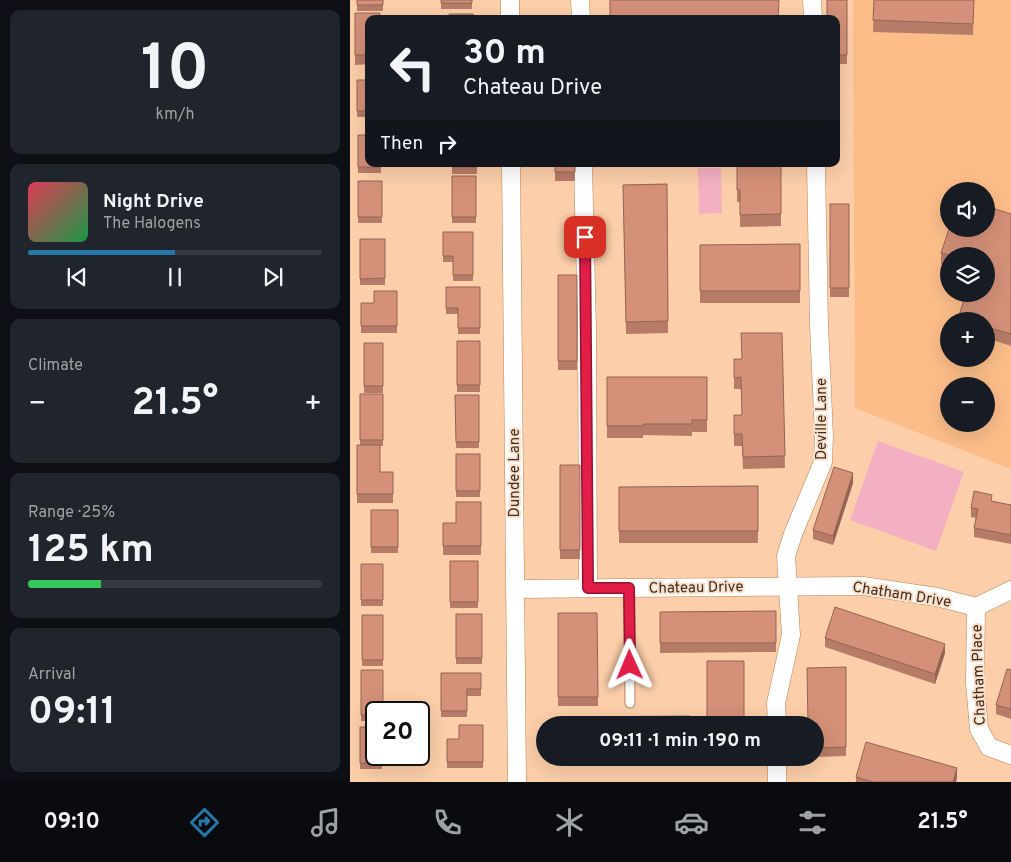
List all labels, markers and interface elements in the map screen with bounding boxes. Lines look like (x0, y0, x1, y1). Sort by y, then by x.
text: 10 (141, 31, 209, 113)
text: 30 m (463, 32, 546, 76)
icon: left (380, 35, 445, 100)
text: Chateau Drive (463, 75, 602, 102)
text: km/h (156, 105, 194, 125)
icon: right (433, 130, 461, 158)
text: Then (380, 132, 423, 156)
map controls (940, 182, 995, 432)
button: sound (940, 182, 995, 237)
text: Night Drive (103, 190, 204, 214)
text: The Halogens (103, 214, 201, 234)
pin (564, 216, 606, 258)
icon: arrive (571, 223, 599, 251)
button: layers (940, 247, 995, 302)
icon: previous (63, 263, 91, 291)
icon: pause (161, 263, 189, 291)
icon: next (259, 263, 287, 291)
button: + (940, 312, 995, 367)
text: Climate (28, 356, 83, 376)
button: − (940, 377, 995, 432)
street label: Deville Lane (813, 378, 832, 460)
text: 21.5° (132, 380, 218, 429)
text: − (28, 387, 46, 423)
text: + (304, 387, 322, 423)
street label: Dundee Lane (506, 428, 525, 518)
text: Range · 25% (28, 503, 115, 523)
text: 125 km (28, 527, 154, 576)
street label: Chateau Drive (648, 578, 744, 599)
street label: Chatham Drive (851, 578, 952, 613)
street label: Chatham Place (968, 624, 991, 726)
position arrow (603, 638, 655, 690)
text: Arrival (28, 665, 76, 685)
text: 09:11 (28, 689, 116, 738)
speed limit sign: 20 (365, 701, 430, 766)
text: 09:11 · 1 min · 190 m (599, 729, 761, 753)
icon: directions (187, 805, 222, 840)
icon: music (308, 805, 343, 840)
icon: phone (430, 805, 465, 840)
icon: climate (552, 805, 587, 840)
icon: car (674, 805, 709, 840)
icon: filters (795, 805, 830, 840)
text: 09:10 (43, 809, 100, 836)
text: 21.5° (917, 809, 968, 836)

